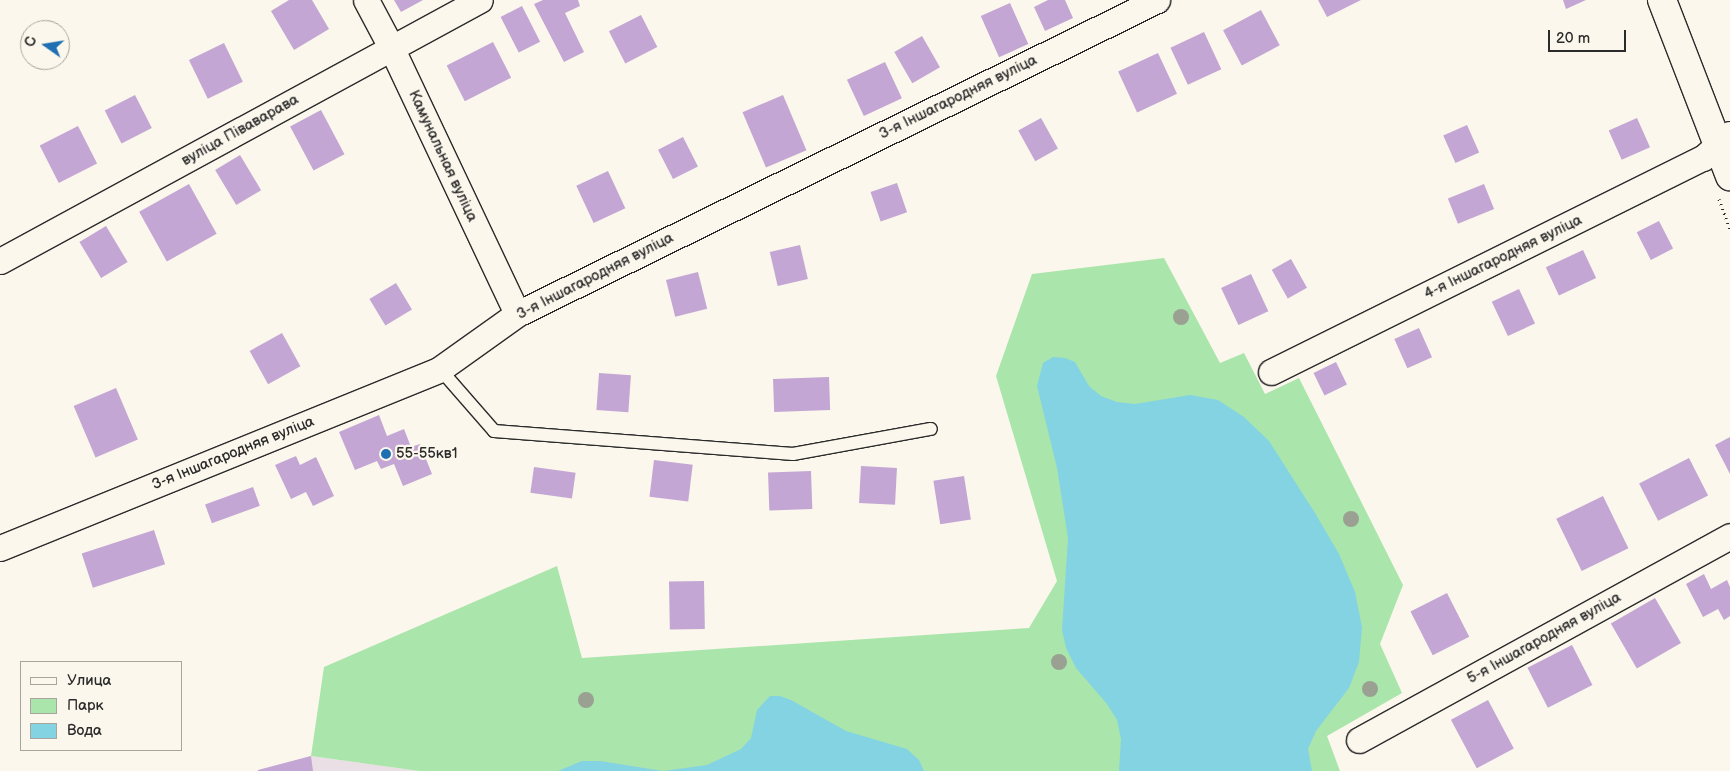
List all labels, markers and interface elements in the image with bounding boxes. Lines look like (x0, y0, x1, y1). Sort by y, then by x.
north arrow (20, 20, 70, 70)
scale bar (1550, 20, 1628, 52)
text: 20 m (1556, 29, 1590, 48)
text: С (21, 35, 40, 48)
street label: 3-я Іншагародняя вуліца (876, 51, 1040, 143)
street label: Камунальная вуліца (405, 87, 481, 225)
street label: вуліца Піваварава (178, 90, 302, 170)
street label: 4-я Іншагародняя вуліца (1421, 211, 1585, 303)
street label: 3-я Іншагародняя вуліца (514, 229, 676, 323)
street label: 3-я Іншагародняя вуліца (149, 412, 317, 494)
place label: 55-55кв1 (396, 445, 457, 463)
marker: 55-55кв1 (380, 448, 392, 460)
street label: 5-я Іншагародняя вуліца (1464, 588, 1624, 688)
legend (20, 661, 182, 751)
text: Улица (67, 671, 111, 690)
text: Парк (67, 696, 104, 715)
text: Вода (67, 721, 102, 740)

